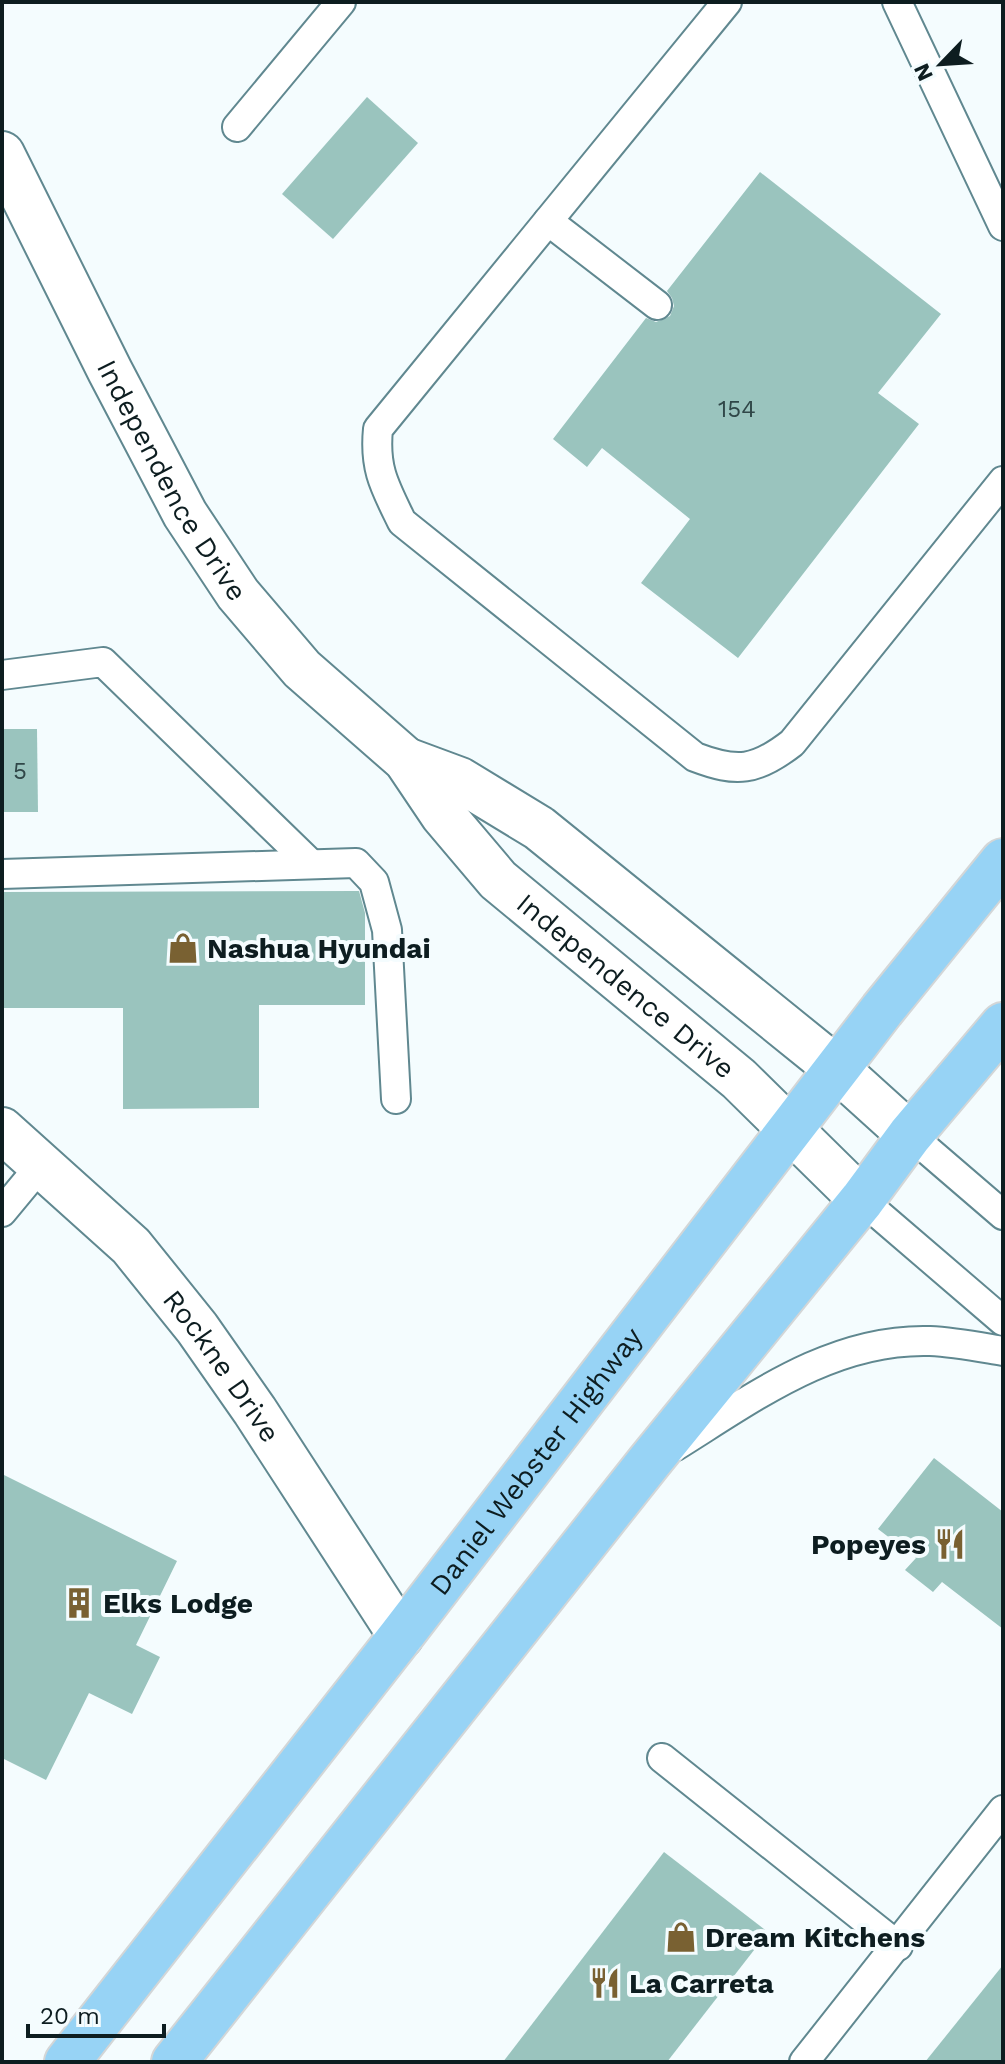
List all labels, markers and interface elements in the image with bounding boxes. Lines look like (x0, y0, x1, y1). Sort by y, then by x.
north arrow (901, 24, 981, 104)
text: N (909, 60, 938, 85)
street label: Independence Drive (91, 354, 254, 607)
house number: 154 (718, 395, 756, 423)
house number: 5 (13, 757, 27, 785)
street label: Independence Drive (510, 886, 742, 1085)
shop icon: Nashua Hyundai (166, 931, 200, 965)
place label: Nashua Hyundai (207, 932, 431, 965)
street label: Rockne Drive (156, 1283, 287, 1448)
street label: Daniel Webster Highway (422, 1320, 649, 1601)
restaurant icon: Popeyes (933, 1527, 967, 1561)
place label: Popeyes (811, 1528, 926, 1561)
building icon: Elks Lodge (62, 1586, 96, 1620)
place label: Elks Lodge (103, 1587, 253, 1620)
shop icon: Dream Kitchens (664, 1920, 698, 1954)
place label: Dream Kitchens (705, 1921, 925, 1954)
restaurant icon: La Carreta (588, 1966, 622, 2000)
place label: La Carreta (629, 1967, 775, 2000)
scale bar (28, 1988, 164, 2038)
text: 20 m (40, 2002, 100, 2030)

